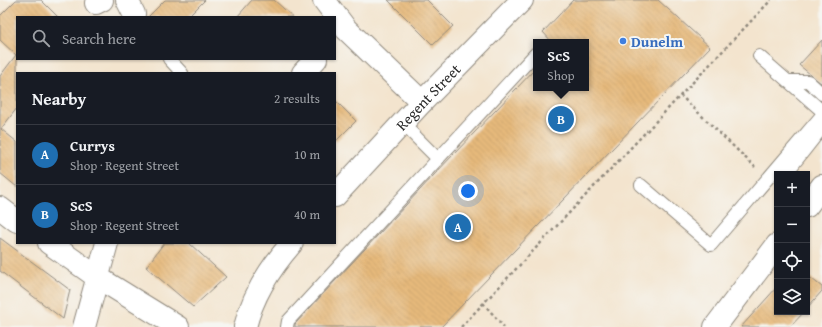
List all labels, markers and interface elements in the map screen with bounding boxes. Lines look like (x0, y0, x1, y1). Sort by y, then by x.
search box (16, 16, 336, 60)
icon: search (30, 27, 52, 49)
text: Search here (62, 28, 136, 49)
place label: Dunelm (631, 31, 683, 52)
marker: Dunelm (618, 36, 628, 46)
popup (533, 39, 589, 91)
text: ScS (547, 45, 570, 66)
street label: Regent Street (391, 58, 465, 135)
text: Shop (547, 66, 575, 85)
text: Nearby (32, 86, 86, 111)
text: 2 results (274, 89, 320, 108)
pin: B (548, 104, 574, 134)
text: Currys (70, 135, 115, 156)
text: A (41, 145, 49, 164)
text: 10 m (294, 145, 320, 164)
text: Shop · Regent Street (70, 156, 179, 175)
map controls (774, 171, 810, 315)
button: + (774, 171, 810, 207)
your location (458, 181, 478, 201)
text: ScS (70, 195, 93, 216)
text: B (41, 205, 49, 224)
text: 40 m (294, 205, 320, 224)
button: − (774, 207, 810, 243)
pin: A (445, 212, 471, 242)
text: Shop · Regent Street (70, 216, 179, 235)
button: locate (774, 243, 810, 279)
button: layers (774, 279, 810, 315)

